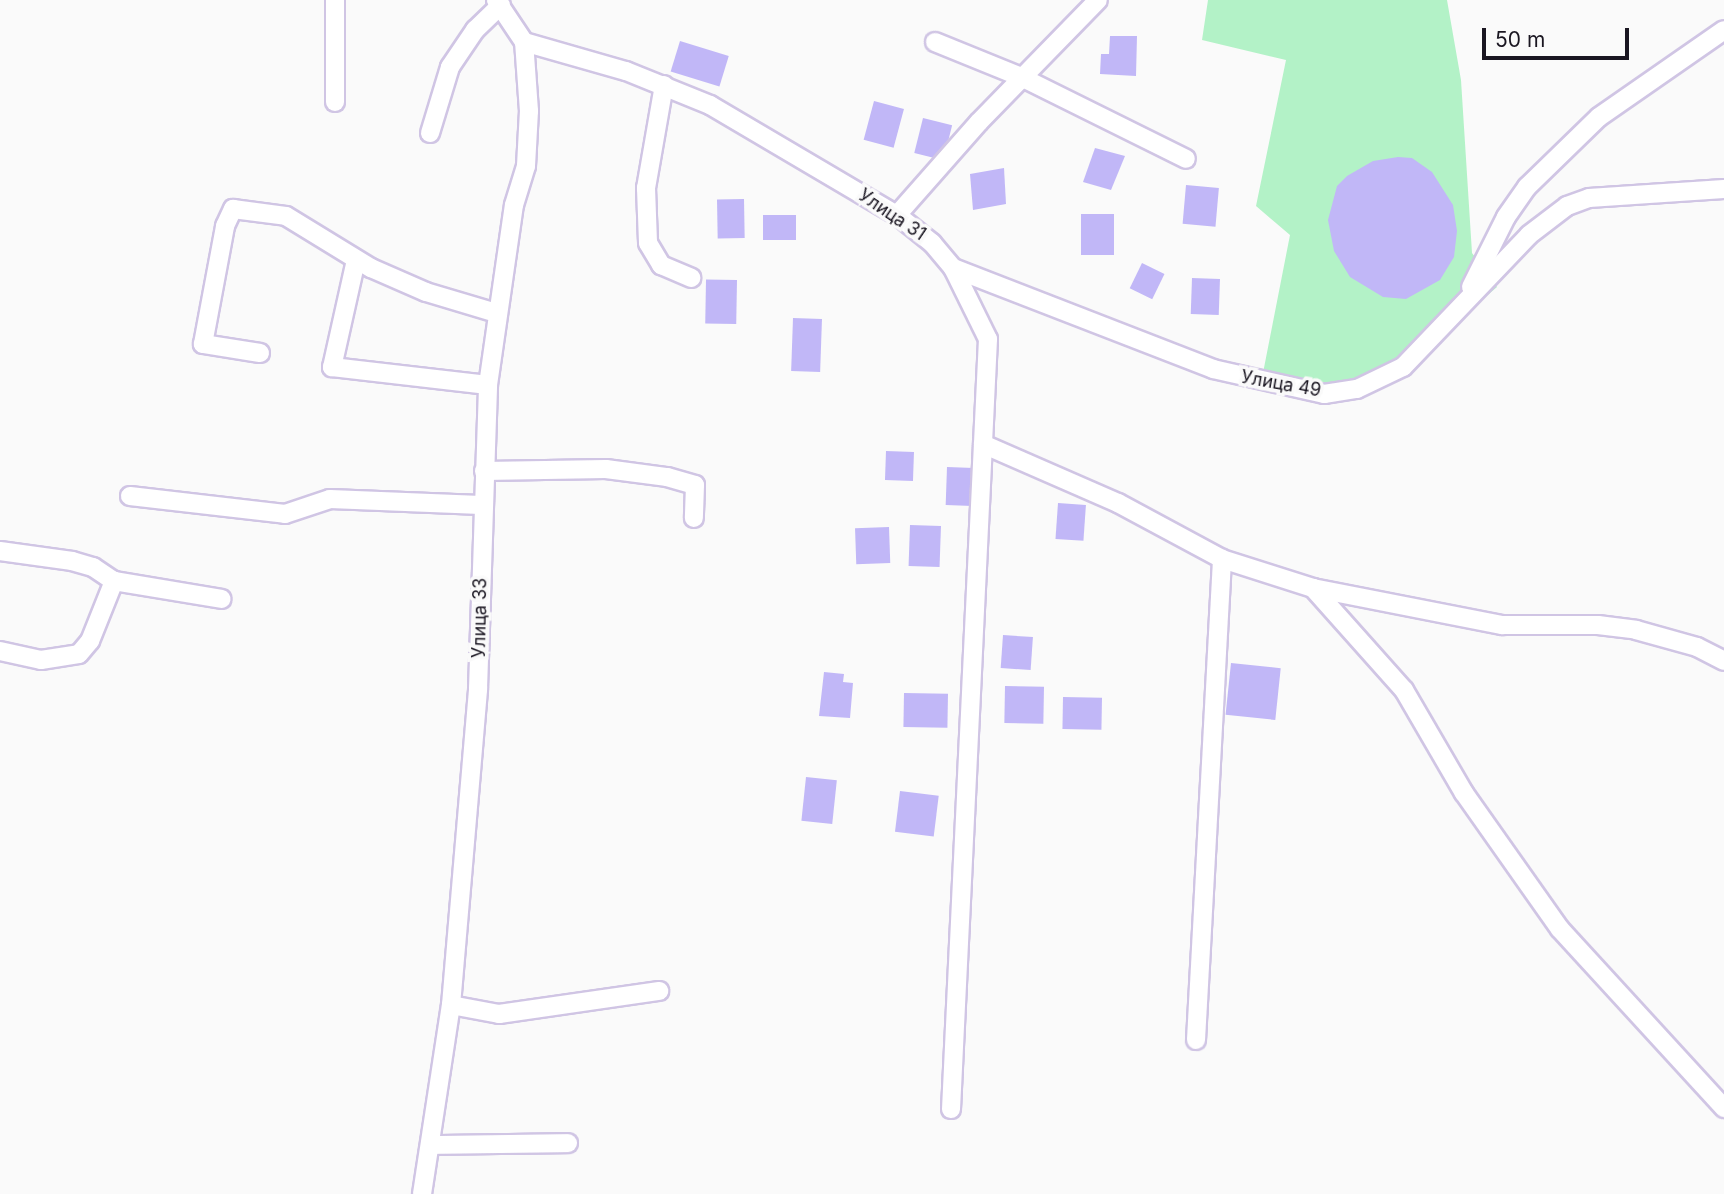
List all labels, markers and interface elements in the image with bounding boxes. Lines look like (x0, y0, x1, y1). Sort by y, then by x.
scale bar (1486, 14, 1633, 58)
text: 50 m (1495, 27, 1545, 52)
street label: Улица 31 (854, 185, 930, 245)
street label: Улица 49 (1239, 366, 1323, 402)
street label: Улица 33 (468, 578, 492, 658)

